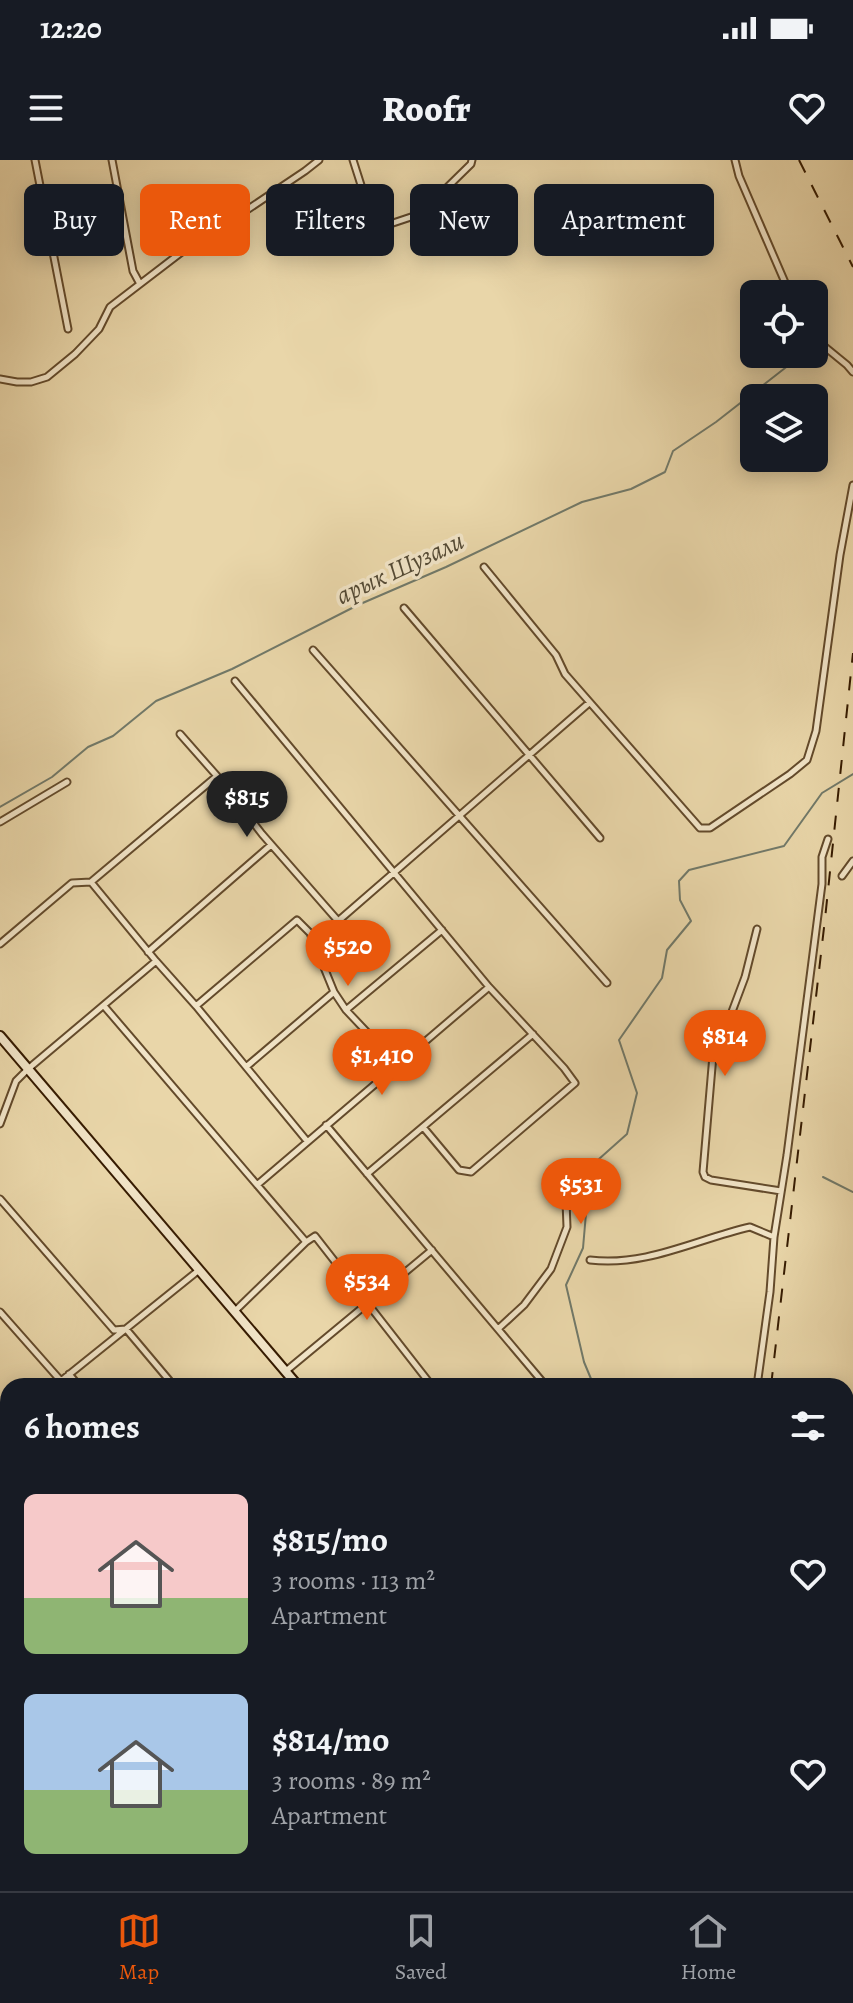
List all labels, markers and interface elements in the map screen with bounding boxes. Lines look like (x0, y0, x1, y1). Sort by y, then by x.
text: 12:20 (40, 8, 102, 48)
text: Roofr (382, 84, 471, 133)
icon: menu (24, 86, 68, 130)
icon: heart (785, 86, 829, 130)
chip: Buy (24, 184, 124, 256)
chip: Rent (140, 184, 250, 256)
chip: Filters (266, 184, 394, 256)
chip: New (410, 184, 518, 256)
chip: Apartment (534, 184, 714, 256)
map controls (740, 280, 828, 472)
button: locate (740, 280, 828, 368)
button: layers (740, 384, 828, 472)
water label: арык Шузали (330, 523, 470, 613)
pin: $815 (200, 771, 294, 839)
text: $815 (224, 779, 270, 814)
pin: $520 (301, 920, 395, 988)
text: $520 (324, 928, 372, 963)
pin: $814 (678, 1010, 772, 1078)
text: $814 (702, 1018, 748, 1053)
pin: $1,410 (317, 1029, 447, 1097)
text: $1,410 (350, 1037, 414, 1072)
pin: $531 (534, 1158, 628, 1226)
text: $531 (559, 1166, 603, 1201)
pin: $534 (320, 1254, 414, 1322)
text: $534 (344, 1262, 390, 1297)
text: 6 homes (24, 1403, 140, 1450)
icon: filters (786, 1404, 830, 1448)
text: $815/mo (272, 1516, 388, 1563)
icon: home (88, 1526, 184, 1622)
icon: heart (786, 1552, 830, 1596)
text: 3 rooms · 113 m² (272, 1563, 435, 1598)
text: Apartment (272, 1598, 387, 1633)
text: $814/mo (272, 1716, 390, 1763)
icon: home (88, 1726, 184, 1822)
icon: heart (786, 1752, 830, 1796)
text: 3 rooms · 89 m² (272, 1763, 431, 1798)
text: Apartment (272, 1798, 387, 1833)
tab: Map (117, 1909, 161, 1987)
tab: Saved (395, 1909, 447, 1987)
tab: Home (681, 1909, 736, 1987)

